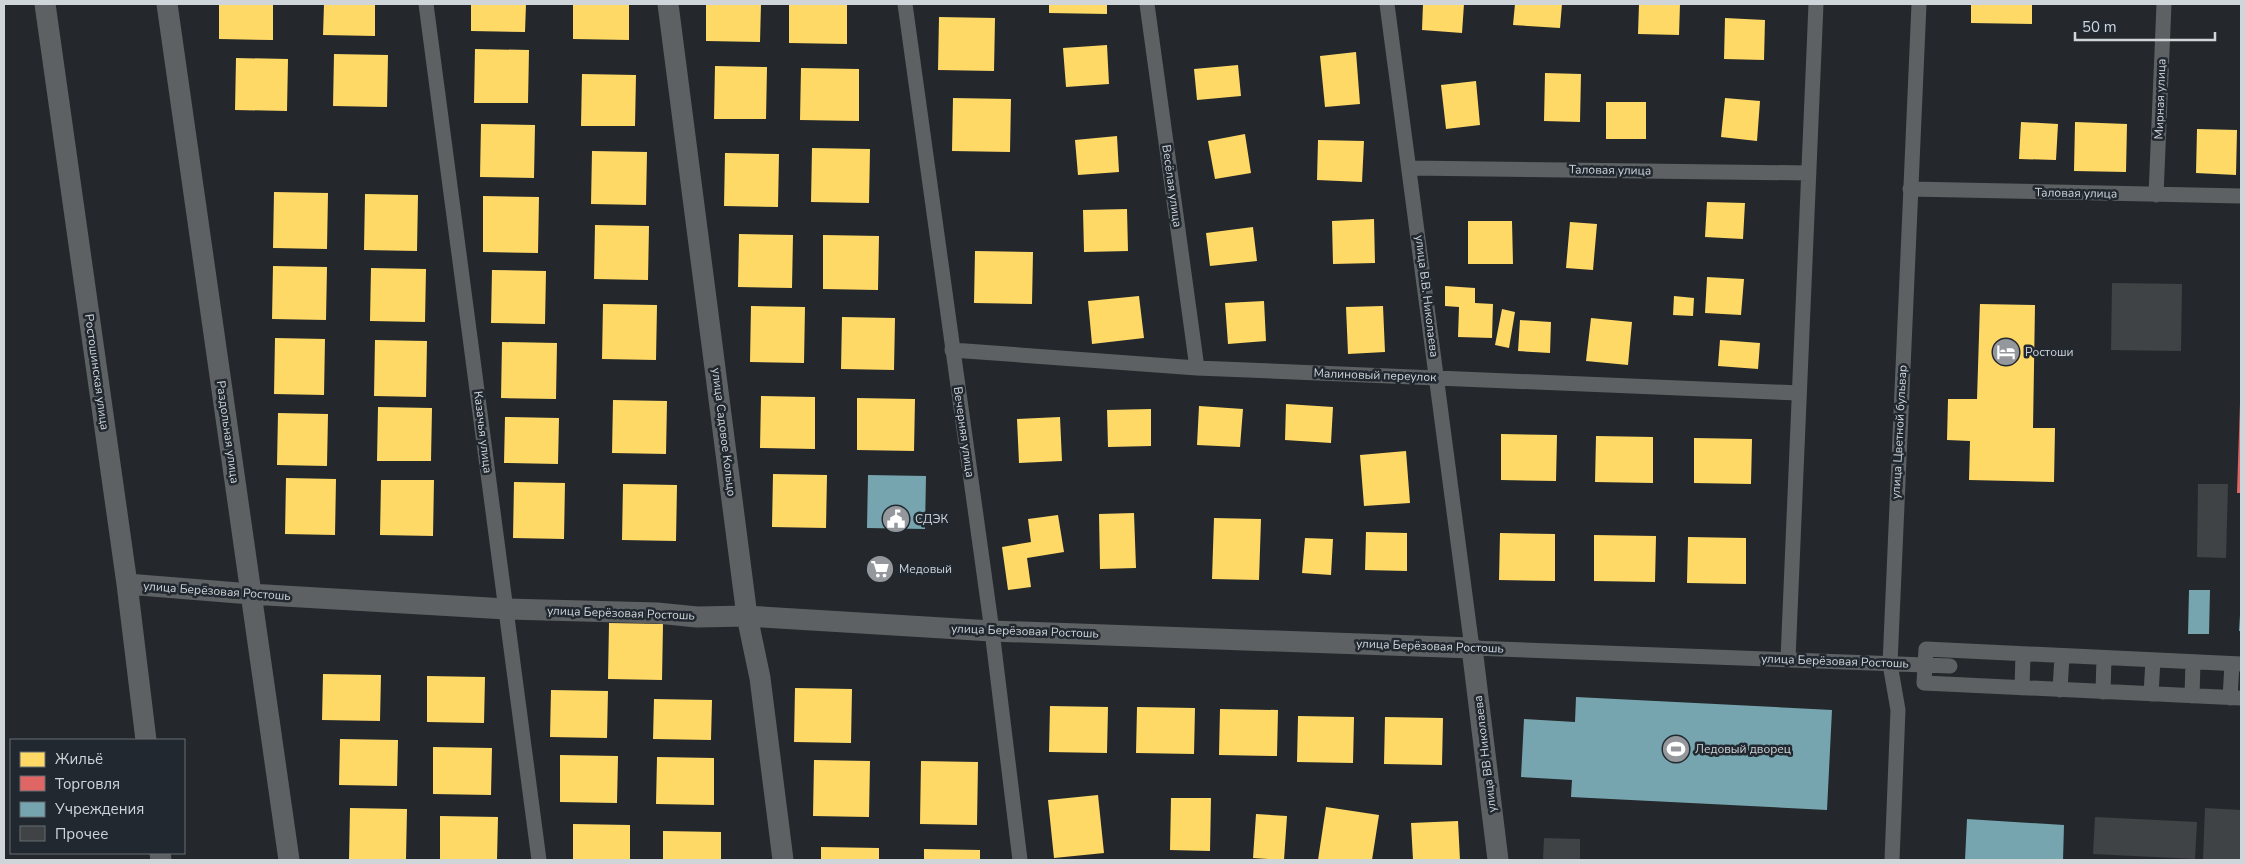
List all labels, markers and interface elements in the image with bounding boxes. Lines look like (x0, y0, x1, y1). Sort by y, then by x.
scale bar (2075, 10, 2215, 42)
text: 50 m (2082, 17, 2117, 37)
street label: Мирная улица (2151, 58, 2169, 140)
street label: Весёлая улица (1158, 144, 1186, 228)
street label: Таловая улица (1569, 161, 1651, 179)
street label: Таловая улица (2035, 184, 2117, 202)
street label: улица В.В. Николаева (1412, 234, 1442, 358)
street label: Ростошинская улица (81, 313, 113, 431)
hotel icon: Ростоши (1991, 337, 2021, 367)
place label: Ростоши (2025, 344, 2074, 360)
street label: улица Цветной бульвар (1887, 364, 1911, 500)
street label: Малиновый переулок (1313, 365, 1437, 385)
street label: улица Садовое Кольцо (708, 367, 740, 497)
street label: Раздольная улица (213, 380, 243, 484)
street label: Вечерняя улица (950, 386, 978, 478)
street label: Казачья улица (470, 390, 496, 474)
public building icon: СДЭК (881, 504, 911, 534)
place label: СДЭК (915, 511, 948, 527)
supermarket icon: Медовый (865, 554, 895, 584)
place label: Медовый (899, 561, 952, 577)
street label: улица Берёзовая Ростошь (143, 578, 291, 604)
street label: улица Берёзовая Ростошь (547, 602, 695, 624)
street label: улица Берёзовая Ростошь (951, 620, 1099, 642)
street label: улица Берёзовая Ростошь (1356, 635, 1504, 657)
street label: улица Берёзовая Ростошь (1761, 650, 1909, 672)
street label: улица ВВ Николаева (1470, 695, 1500, 813)
sports icon: Ледовый дворец (1661, 734, 1691, 764)
legend (10, 739, 185, 854)
place label: Ледовый дворец (1695, 741, 1791, 757)
text: Жильё (55, 749, 103, 769)
text: Торговля (55, 774, 120, 794)
text: Учреждения (54, 799, 144, 819)
text: Прочее (55, 824, 108, 844)

